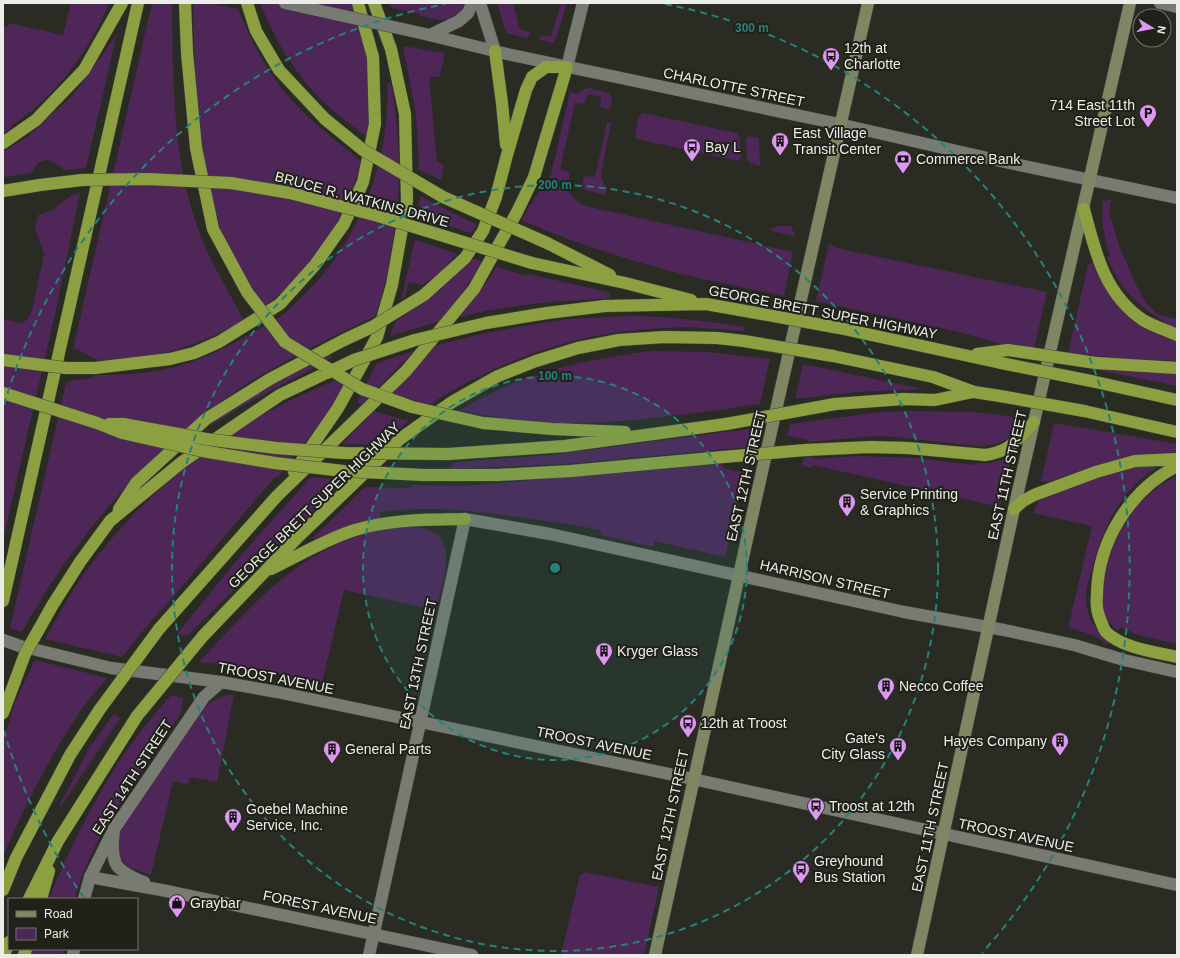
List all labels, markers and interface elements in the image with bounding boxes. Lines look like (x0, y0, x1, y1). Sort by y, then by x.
north arrow (1132, 8, 1172, 48)
text: 300 m (735, 21, 769, 35)
text: N (1155, 25, 1168, 35)
place label: 12th at Charlotte (844, 40, 901, 72)
bus stop icon: 12th at Charlotte (821, 46, 841, 71)
street label: CHARLOTTE STREET (662, 64, 806, 110)
place label: 714 East 11th Street Lot (1050, 97, 1135, 129)
parking icon: 714 East 11th Street Lot (1138, 103, 1158, 128)
place label: East Village Transit Center (793, 125, 882, 157)
building icon: East Village Transit Center (770, 131, 790, 156)
bus stop icon: Bay L (682, 137, 702, 162)
place label: Bay L (705, 139, 741, 155)
bank icon: Commerce Bank (893, 149, 913, 174)
place label: Commerce Bank (916, 151, 1021, 167)
street label: BRUCE R. WATKINS DRIVE (273, 168, 451, 230)
text: 200 m (538, 178, 572, 192)
street label: GEORGE BRETT SUPER HIGHWAY (707, 282, 939, 342)
text: 100 m (538, 369, 572, 383)
street label: EAST 11TH STREET (984, 408, 1030, 541)
street label: EAST 12TH STREET (723, 409, 769, 543)
street label: GEORGE BRETT SUPER HIGHWAY (225, 418, 404, 591)
place label: Service Printing & Graphics (860, 486, 958, 518)
building icon: Service Printing & Graphics (837, 492, 857, 517)
street label: HARRISON STREET (758, 556, 892, 602)
centre of rings (548, 561, 562, 575)
street label: EAST 13TH STREET (396, 597, 440, 731)
building icon: Kryger Glass (594, 641, 614, 666)
place label: Kryger Glass (617, 643, 698, 659)
street label: TROOST AVENUE (217, 659, 335, 697)
building icon: Necco Coffee (876, 676, 896, 701)
place label: Necco Coffee (899, 678, 984, 694)
bus stop icon: 12th at Troost (678, 713, 698, 738)
place label: 12th at Troost (701, 715, 787, 731)
street label: EAST 14TH STREET (89, 716, 175, 837)
street label: TROOST AVENUE (535, 723, 653, 763)
place label: Gate's City Glass (821, 730, 885, 762)
building icon: Hayes Company (1050, 731, 1070, 756)
place label: Hayes Company (944, 733, 1047, 749)
building icon: Gate's City Glass (888, 736, 908, 761)
building icon: General Parts (322, 739, 342, 764)
place label: General Parts (345, 741, 431, 757)
street label: EAST 12TH STREET (648, 748, 692, 882)
street label: EAST 11TH STREET (908, 760, 952, 893)
bus stop icon: Troost at 12th (806, 796, 826, 821)
place label: Troost at 12th (829, 798, 915, 814)
place label: Goebel Machine Service, Inc. (246, 801, 348, 833)
building icon: Goebel Machine Service, Inc. (223, 807, 243, 832)
street label: TROOST AVENUE (957, 815, 1075, 855)
place label: Greyhound Bus Station (814, 853, 886, 885)
bus stop icon: Greyhound Bus Station (791, 859, 811, 884)
street label: FOREST AVENUE (262, 887, 378, 927)
shop icon: Graybar (167, 893, 187, 918)
place label: Graybar (190, 895, 241, 911)
legend (8, 898, 138, 950)
text: Road (44, 907, 73, 921)
text: Park (44, 927, 70, 941)

